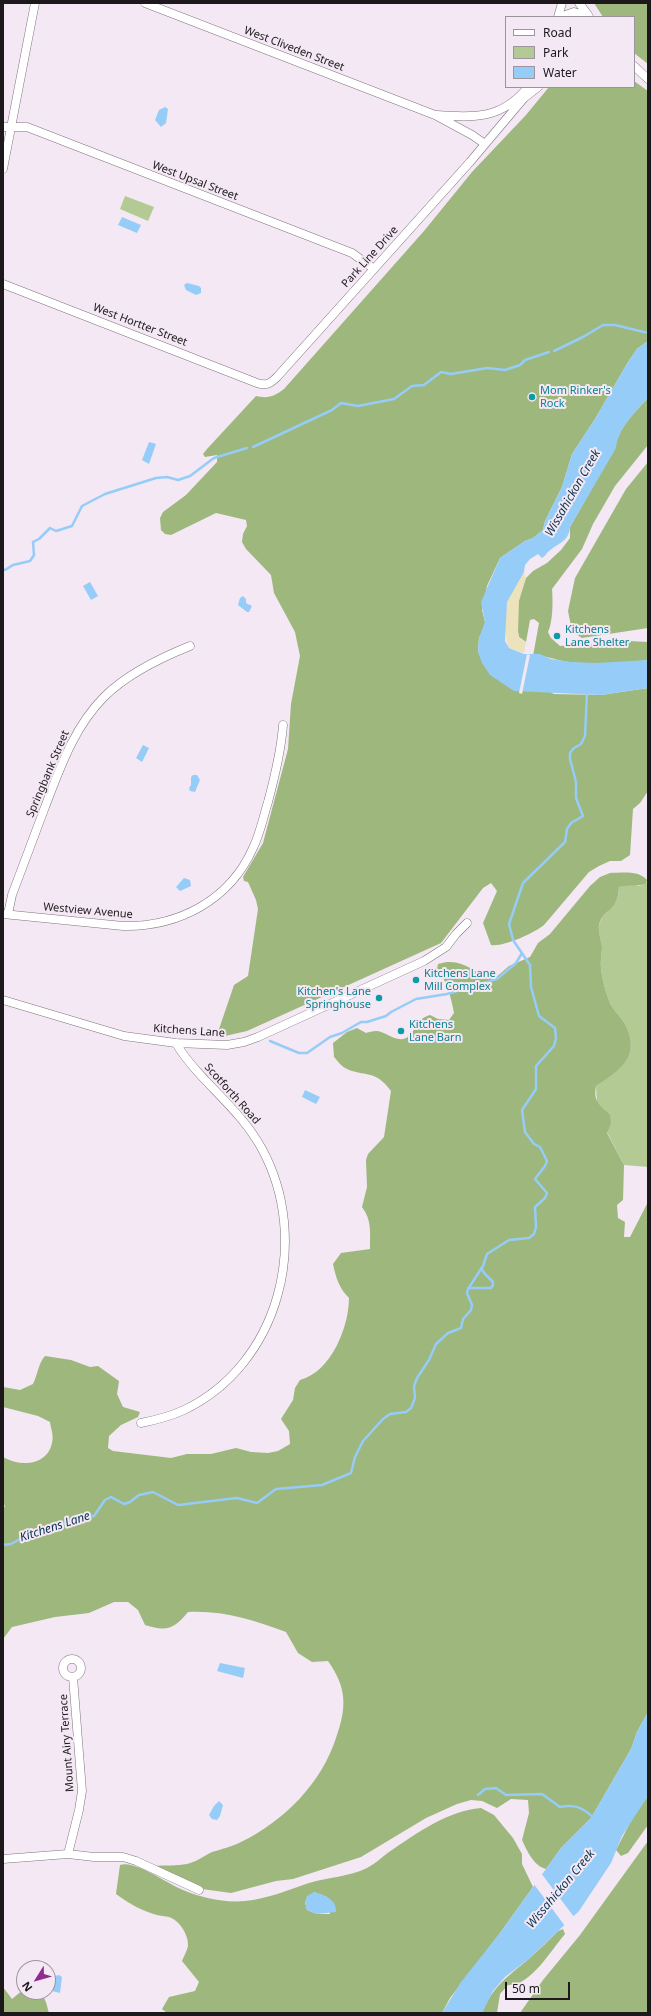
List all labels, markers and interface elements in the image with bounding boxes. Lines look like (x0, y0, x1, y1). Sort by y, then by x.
legend (505, 16, 635, 88)
street label: West Cliveden Street (242, 24, 346, 74)
text: Road (543, 24, 572, 41)
text: Park (543, 44, 568, 61)
text: Water (543, 64, 577, 81)
street label: West Upsal Street (150, 159, 240, 203)
street label: Park Line Drive (339, 224, 401, 290)
street label: West Hortter Street (91, 301, 189, 349)
place label: Mom Rinker's Rock (540, 384, 611, 410)
marker: Mom Rinker's Rock (527, 392, 537, 402)
water label: Wissahickon Creek (542, 447, 604, 539)
place label: Kitchens Lane Shelter (565, 623, 629, 649)
marker: Kitchens Lane Shelter (552, 631, 562, 641)
street label: Springbank Street (24, 729, 72, 819)
street label: Westview Avenue (43, 901, 133, 921)
place label: Kitchens Lane Mill Complex (424, 967, 496, 993)
marker: Kitchens Lane Mill Complex (411, 975, 421, 985)
place label: Kitchen's Lane Springhouse (297, 985, 371, 1011)
marker: Kitchen's Lane Springhouse (374, 993, 384, 1003)
place label: Kitchens Lane Barn (409, 1018, 461, 1044)
street label: Kitchens Lane (153, 1022, 225, 1040)
marker: Kitchens Lane Barn (396, 1026, 406, 1036)
street label: Scotforth Road (201, 1061, 263, 1127)
water label: Kitchens Lane (18, 1509, 92, 1545)
street label: Mount Airy Terrace (57, 1694, 77, 1792)
water label: Wissahickon Creek (524, 1847, 598, 1931)
north arrow (16, 1960, 56, 2000)
scale bar (507, 1974, 572, 2000)
text: N (18, 1979, 36, 1995)
text: 50 m (512, 1980, 540, 1997)

